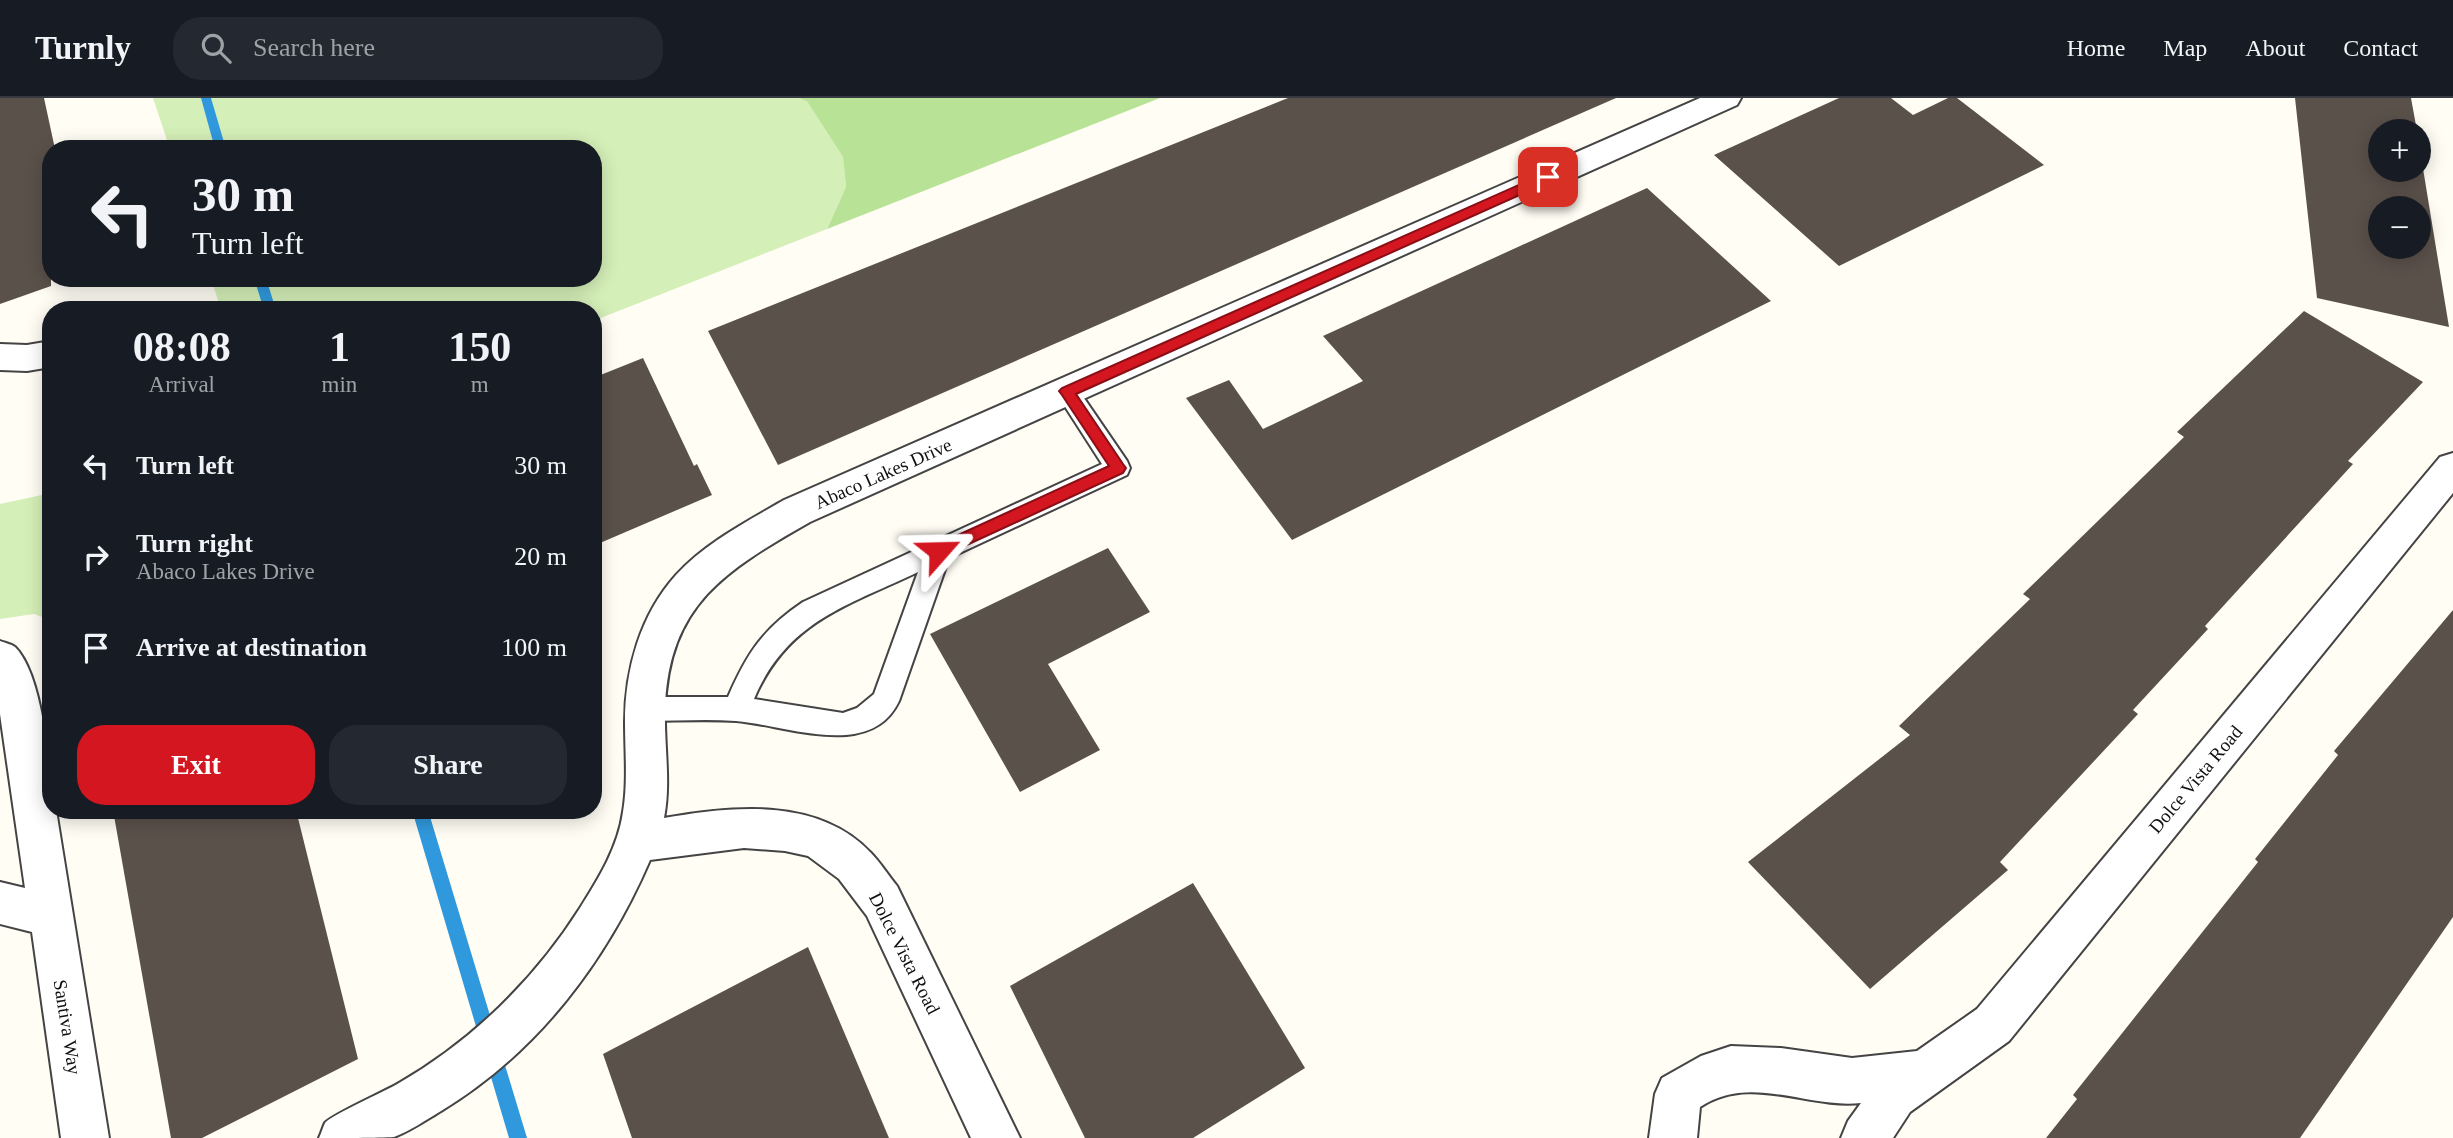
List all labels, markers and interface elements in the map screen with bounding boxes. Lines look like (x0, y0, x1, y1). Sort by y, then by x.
search box (173, 17, 663, 80)
icon: search (197, 29, 235, 67)
text: Turnly (35, 30, 131, 66)
text: Search here (253, 33, 375, 62)
text: Home (2067, 35, 2125, 61)
text: Map (2163, 35, 2207, 61)
text: About (2245, 35, 2305, 61)
text: Contact (2343, 35, 2418, 61)
map controls (2368, 119, 2431, 259)
button: + (2368, 119, 2431, 182)
pin (1518, 147, 1578, 207)
icon: arrive (1529, 158, 1567, 196)
text: 30 m (192, 167, 294, 222)
icon: left (77, 168, 168, 259)
button: − (2368, 196, 2431, 259)
text: Turn left (192, 225, 304, 261)
text: 08:08 (133, 324, 231, 370)
text: 1 (329, 324, 350, 370)
text: 150 (448, 324, 511, 370)
text: Arrival (149, 372, 215, 397)
text: min (322, 372, 357, 397)
text: m (471, 372, 489, 397)
street label: Abaco Lakes Drive (811, 434, 955, 513)
icon: left (77, 447, 115, 485)
text: Turn left (136, 451, 234, 480)
text: 30 m (514, 451, 567, 480)
position arrow (902, 514, 976, 588)
text: Turn right (136, 529, 253, 558)
icon: right (77, 538, 115, 576)
text: 20 m (514, 542, 567, 571)
text: Abaco Lakes Drive (136, 559, 315, 584)
icon: arrive (77, 629, 115, 667)
text: Arrive at destination (136, 633, 367, 662)
text: 100 m (501, 633, 567, 662)
street label: Dolce Vista Road (2144, 721, 2247, 837)
button: Exit (77, 725, 315, 805)
button: Share (329, 725, 567, 805)
street label: Dolce Vista Road (865, 889, 944, 1018)
street label: Santiva Way (50, 978, 85, 1076)

